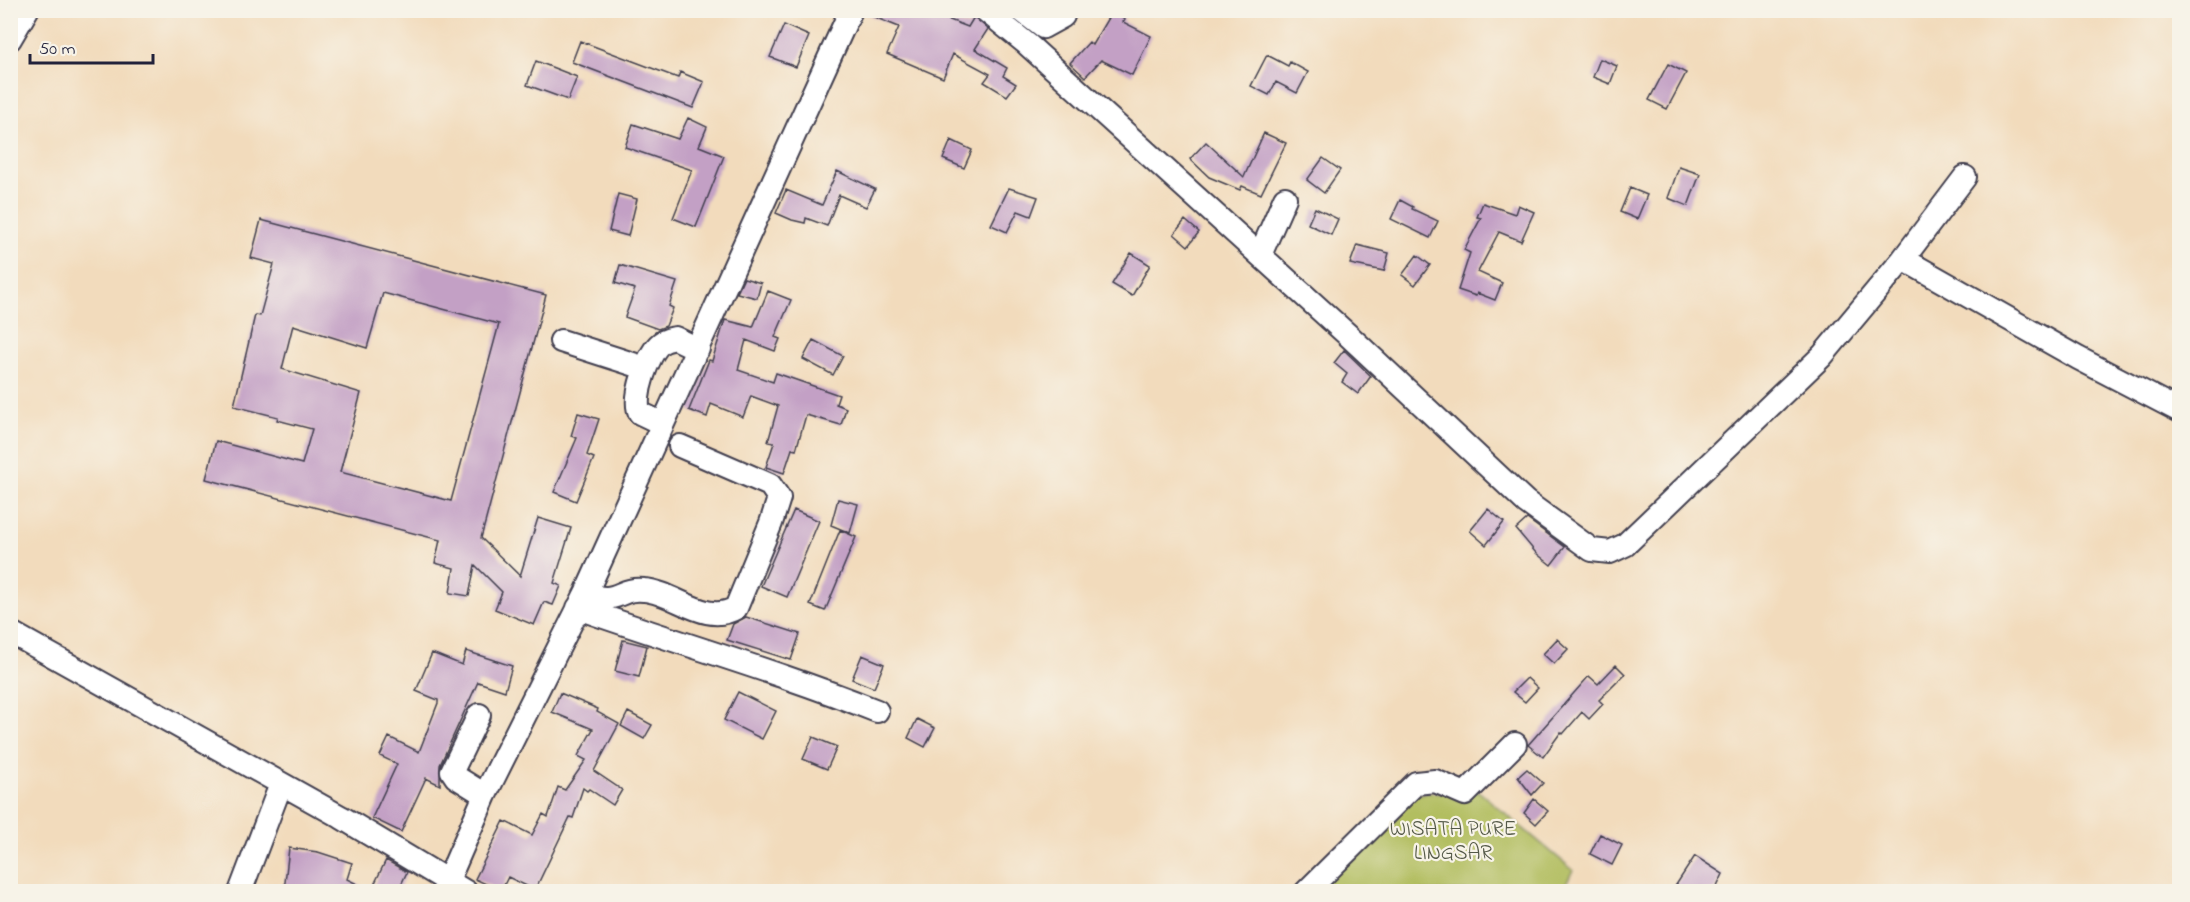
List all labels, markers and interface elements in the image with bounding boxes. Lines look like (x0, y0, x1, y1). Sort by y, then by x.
scale bar (30, 27, 153, 65)
text: 50 m (39, 37, 76, 63)
park label: WISATA PURE LINGSAR (1390, 815, 1516, 869)

